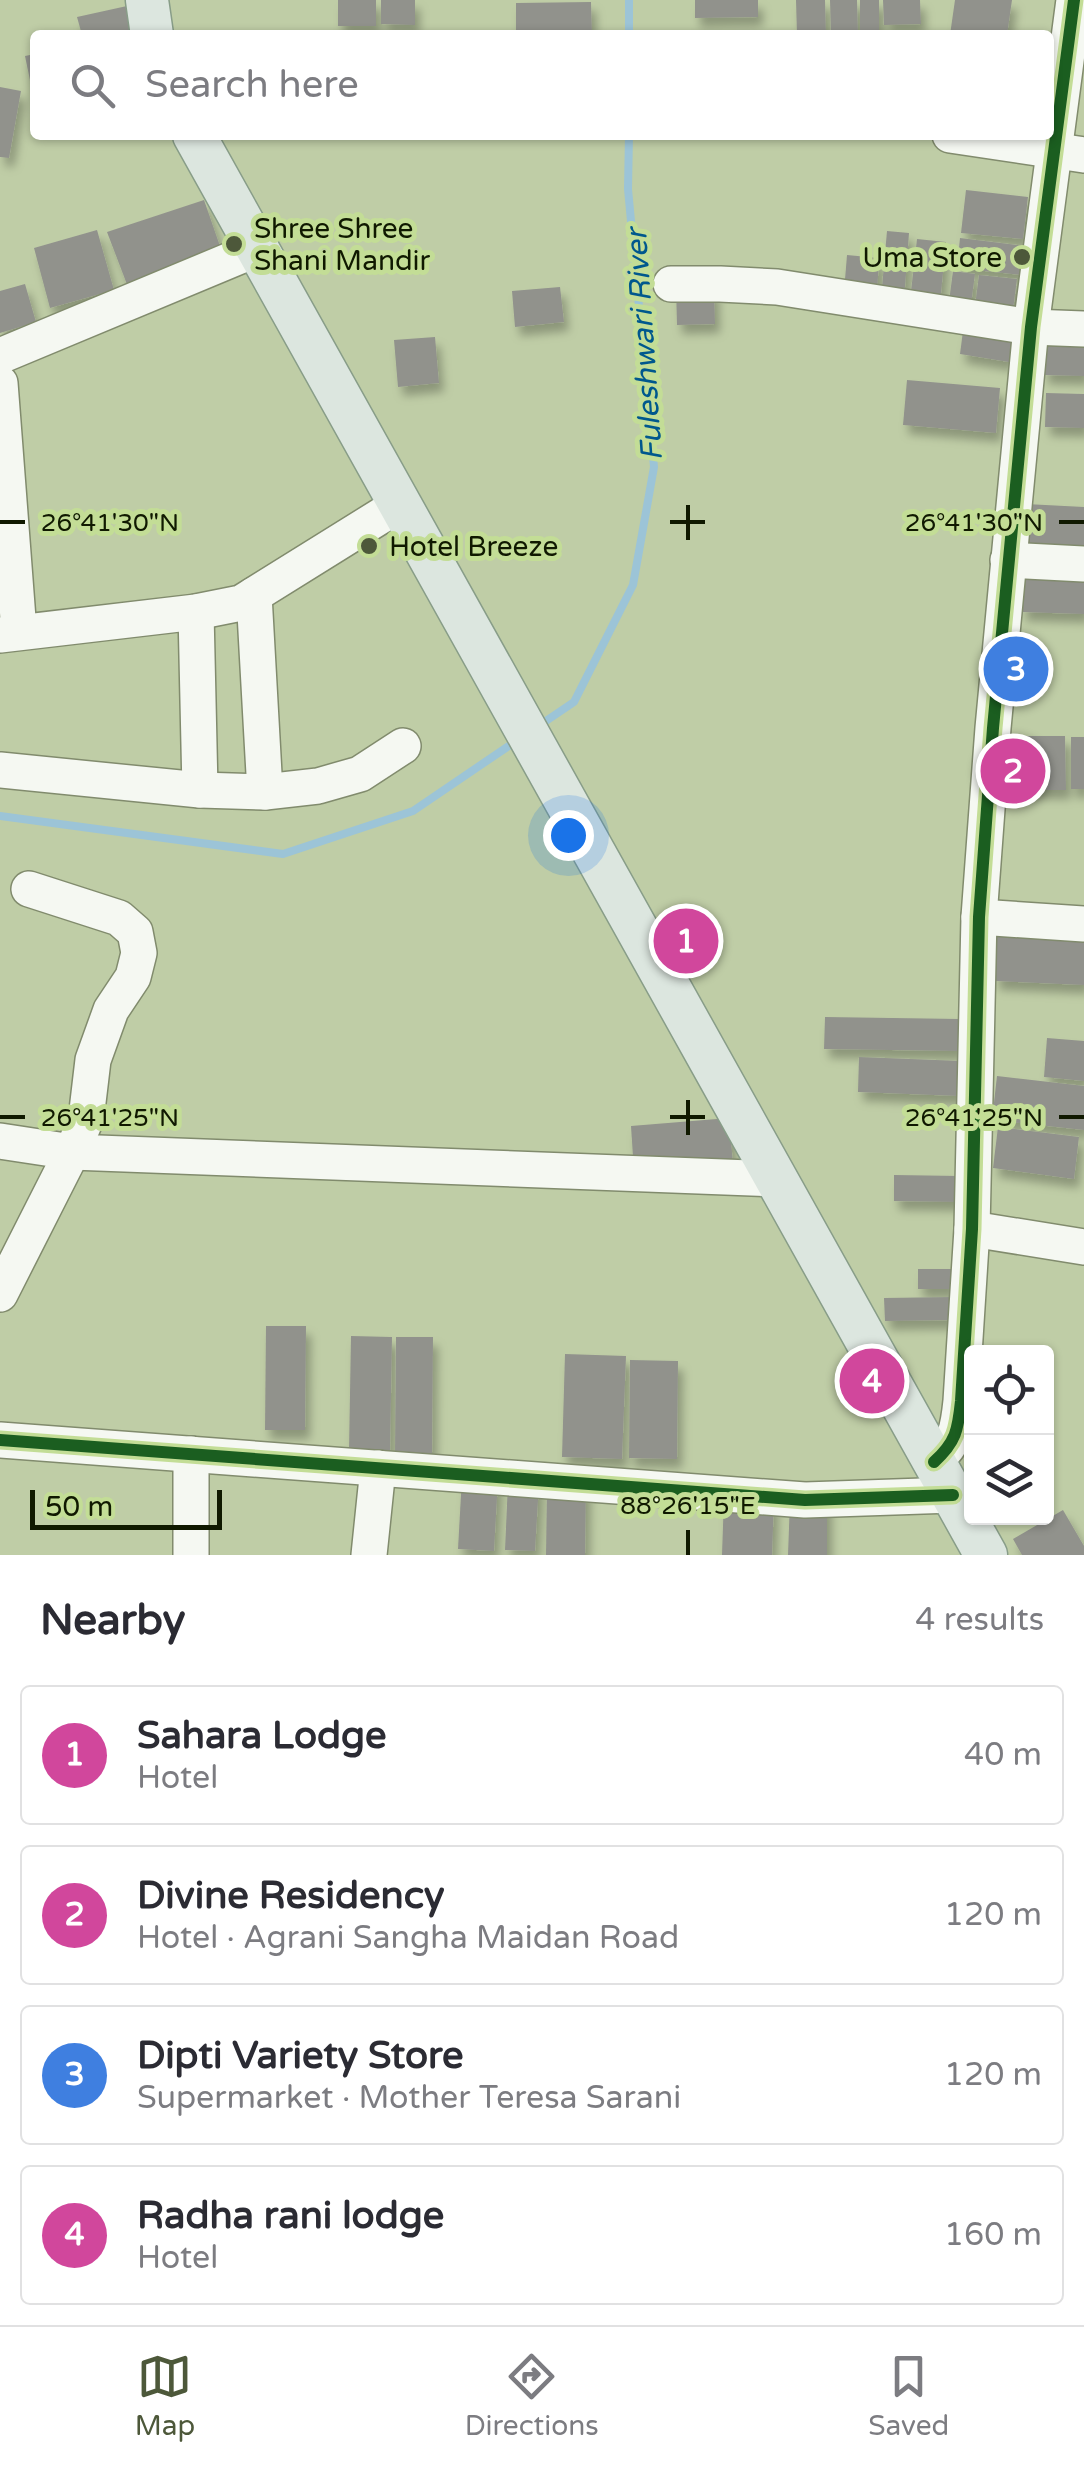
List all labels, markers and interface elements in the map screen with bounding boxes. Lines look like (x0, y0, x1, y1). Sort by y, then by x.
search box (30, 30, 1054, 140)
icon: search (65, 58, 120, 113)
text: Search here (145, 62, 359, 108)
place label: Shree Shree Shani Mandir (254, 212, 431, 278)
water label: Fuleshwari River (618, 224, 671, 462)
marker: Shree Shree Shani Mandir (223, 233, 245, 255)
place label: Uma Store (862, 241, 1002, 275)
marker: Uma Store (1011, 246, 1033, 268)
text: 26°41'30"N (41, 508, 179, 538)
text: 26°41'30"N (905, 508, 1043, 538)
place label: Hotel Breeze (389, 530, 558, 564)
marker: Hotel Breeze (358, 535, 380, 557)
pin: 3 (984, 632, 1048, 706)
pin: 2 (980, 734, 1046, 808)
your location (543, 810, 594, 861)
pin: 1 (654, 904, 718, 978)
text: 26°41'25"N (41, 1103, 179, 1133)
text: 26°41'25"N (905, 1103, 1043, 1133)
pin: 4 (840, 1344, 904, 1418)
map controls (964, 1345, 1054, 1525)
button: locate (964, 1345, 1054, 1435)
button: layers (964, 1435, 1054, 1525)
scale bar (30, 1485, 222, 1530)
text: 50 m (45, 1490, 113, 1524)
text: 88°26'15"E (620, 1491, 756, 1521)
text: Nearby (40, 1595, 185, 1646)
text: 4 results (915, 1601, 1044, 1639)
text: Sahara Lodge (137, 1713, 387, 1759)
text: 1 (64, 1736, 85, 1774)
text: 40 m (964, 1736, 1042, 1774)
text: Hotel (137, 1759, 218, 1797)
text: Divine Residency (137, 1873, 444, 1919)
text: 2 (64, 1896, 85, 1934)
text: 120 m (944, 1896, 1042, 1934)
text: Hotel · Agrani Sangha Maidan Road (137, 1919, 679, 1957)
text: Dipti Variety Store (137, 2033, 464, 2079)
text: 3 (64, 2056, 85, 2094)
text: 120 m (944, 2056, 1042, 2094)
text: Supermarket · Mother Teresa Sarani (137, 2079, 681, 2117)
text: Radha rani lodge (137, 2193, 444, 2239)
text: 4 (64, 2216, 85, 2254)
text: 160 m (944, 2216, 1042, 2254)
text: Hotel (137, 2239, 218, 2277)
tab: Map (135, 2349, 195, 2443)
tab: Directions (465, 2349, 599, 2443)
tab: Saved (868, 2349, 949, 2443)

